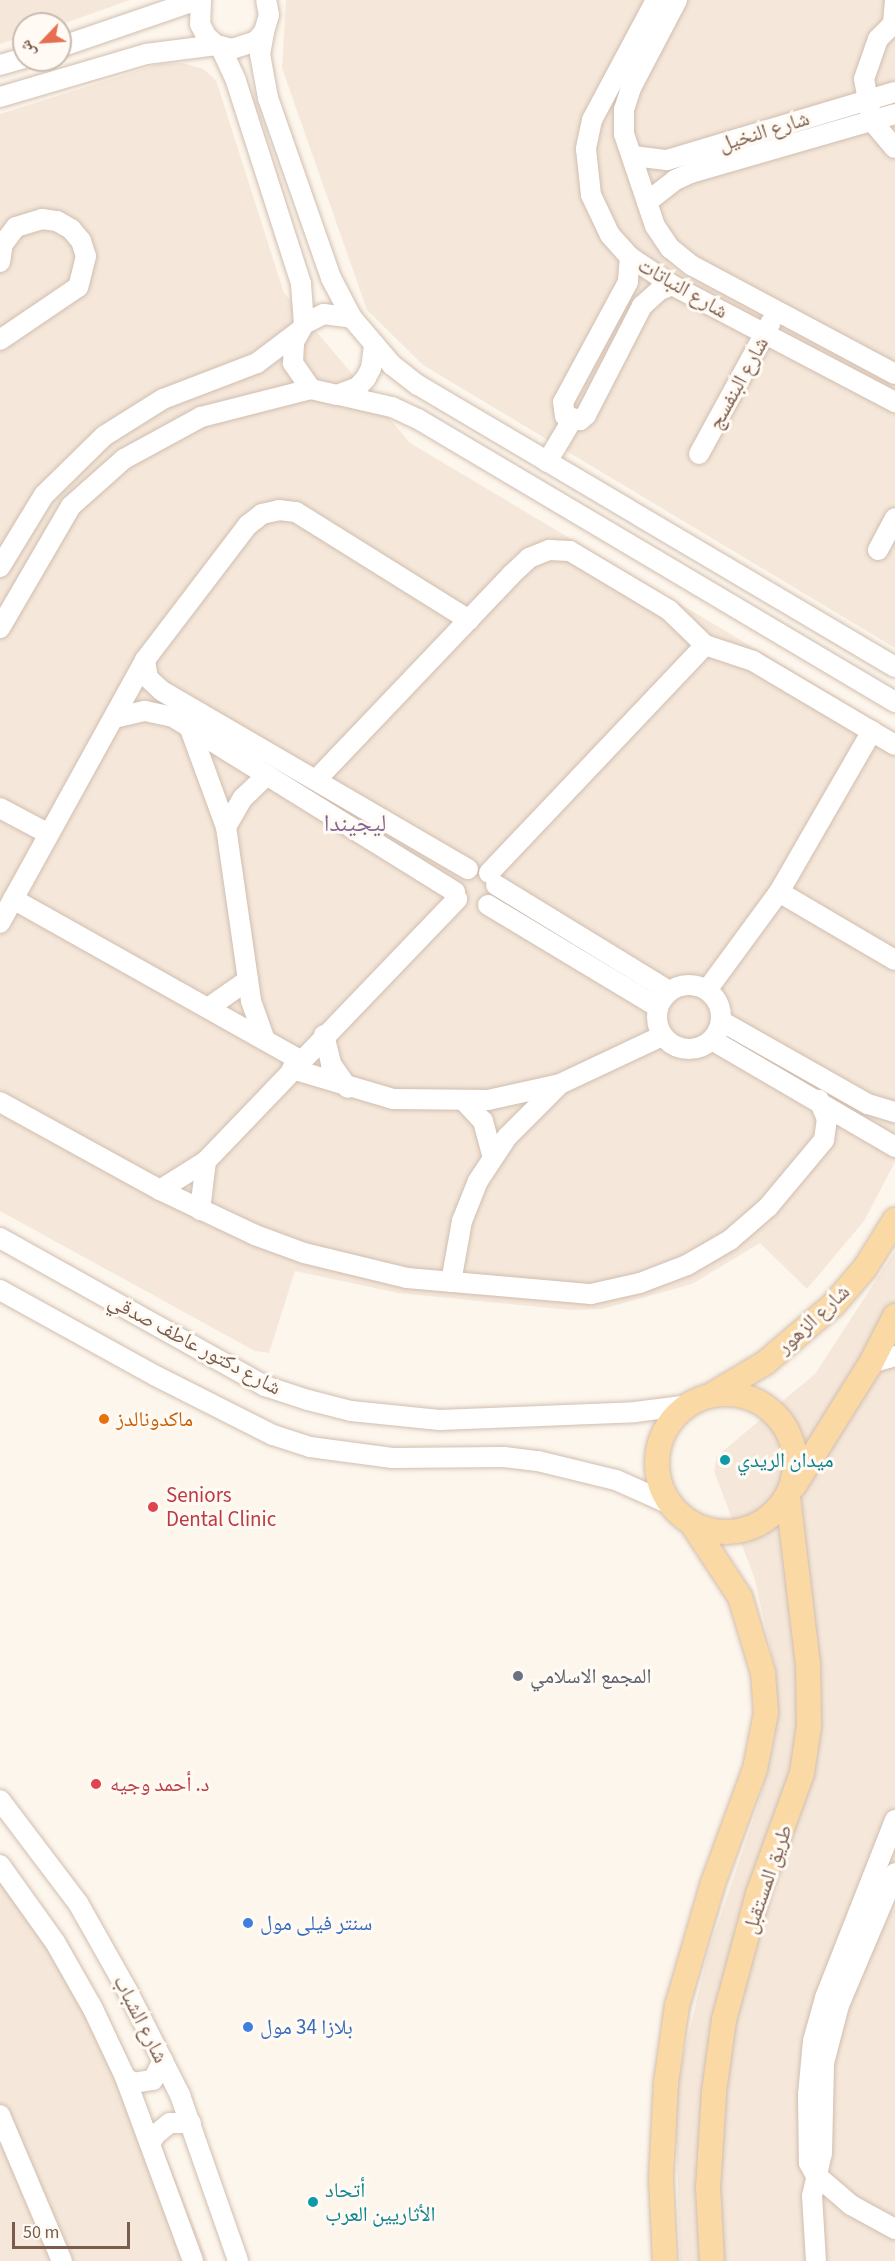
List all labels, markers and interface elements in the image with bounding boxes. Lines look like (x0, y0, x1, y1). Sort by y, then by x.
north arrow (12, 12, 72, 72)
text: ش (14, 36, 41, 61)
street label: شارع النخيل (716, 105, 812, 157)
street label: شارع النباتات (633, 252, 733, 324)
street label: شارع البنفسج (702, 332, 774, 434)
district label: ليجيندا (324, 810, 386, 838)
street label: شارع الزهور (771, 1279, 855, 1359)
street label: شارع دكتور عاطف صدقي (104, 1288, 286, 1400)
place label: ماكدونالدز (116, 1406, 193, 1432)
marker: ماكدونالدز (97, 1412, 111, 1426)
place label: ميدان الريدي (737, 1447, 834, 1473)
marker: ميدان الريدي (718, 1453, 732, 1467)
place label: Seniors Dental Clinic (166, 1482, 276, 1532)
marker: Seniors Dental Clinic (144, 1498, 162, 1516)
place label: المجمع الاسلامي (530, 1663, 652, 1689)
marker: المجمع الاسلامي (511, 1669, 525, 1683)
place label: د. أحمد وجيه (110, 1771, 210, 1797)
marker: د. أحمد وجيه (87, 1775, 105, 1793)
street label: طريق المستقبل (737, 1821, 797, 1937)
place label: سنتر فيلى مول (260, 1910, 372, 1936)
marker: سنتر فيلى مول (241, 1916, 255, 1930)
street label: شارع الشباب (108, 1971, 174, 2067)
place label: بلازا 34 مول (260, 2014, 353, 2040)
marker: بلازا 34 مول (241, 2020, 255, 2034)
place label: أتحاد الأثاريين العرب (325, 2177, 436, 2227)
marker: أتحاد الأثاريين العرب (306, 2195, 320, 2209)
scale bar (15, 2210, 134, 2248)
text: 50 m (23, 2220, 59, 2245)

